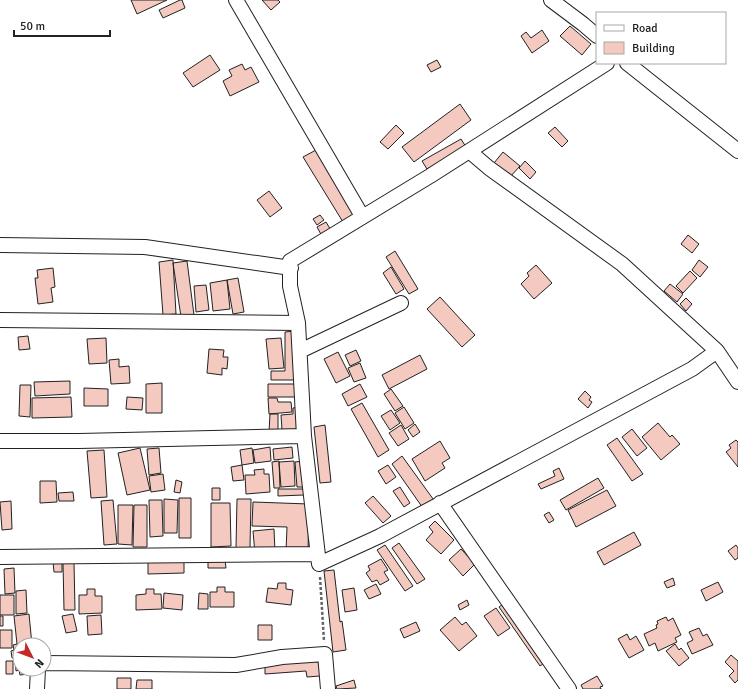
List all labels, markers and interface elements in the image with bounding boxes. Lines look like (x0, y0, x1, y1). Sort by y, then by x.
scale bar (14, 12, 110, 38)
legend (596, 12, 726, 64)
text: 50 m (20, 19, 45, 34)
text: Road (632, 21, 658, 36)
text: Building (632, 41, 675, 56)
north arrow (12, 637, 52, 677)
text: N (32, 656, 46, 671)

